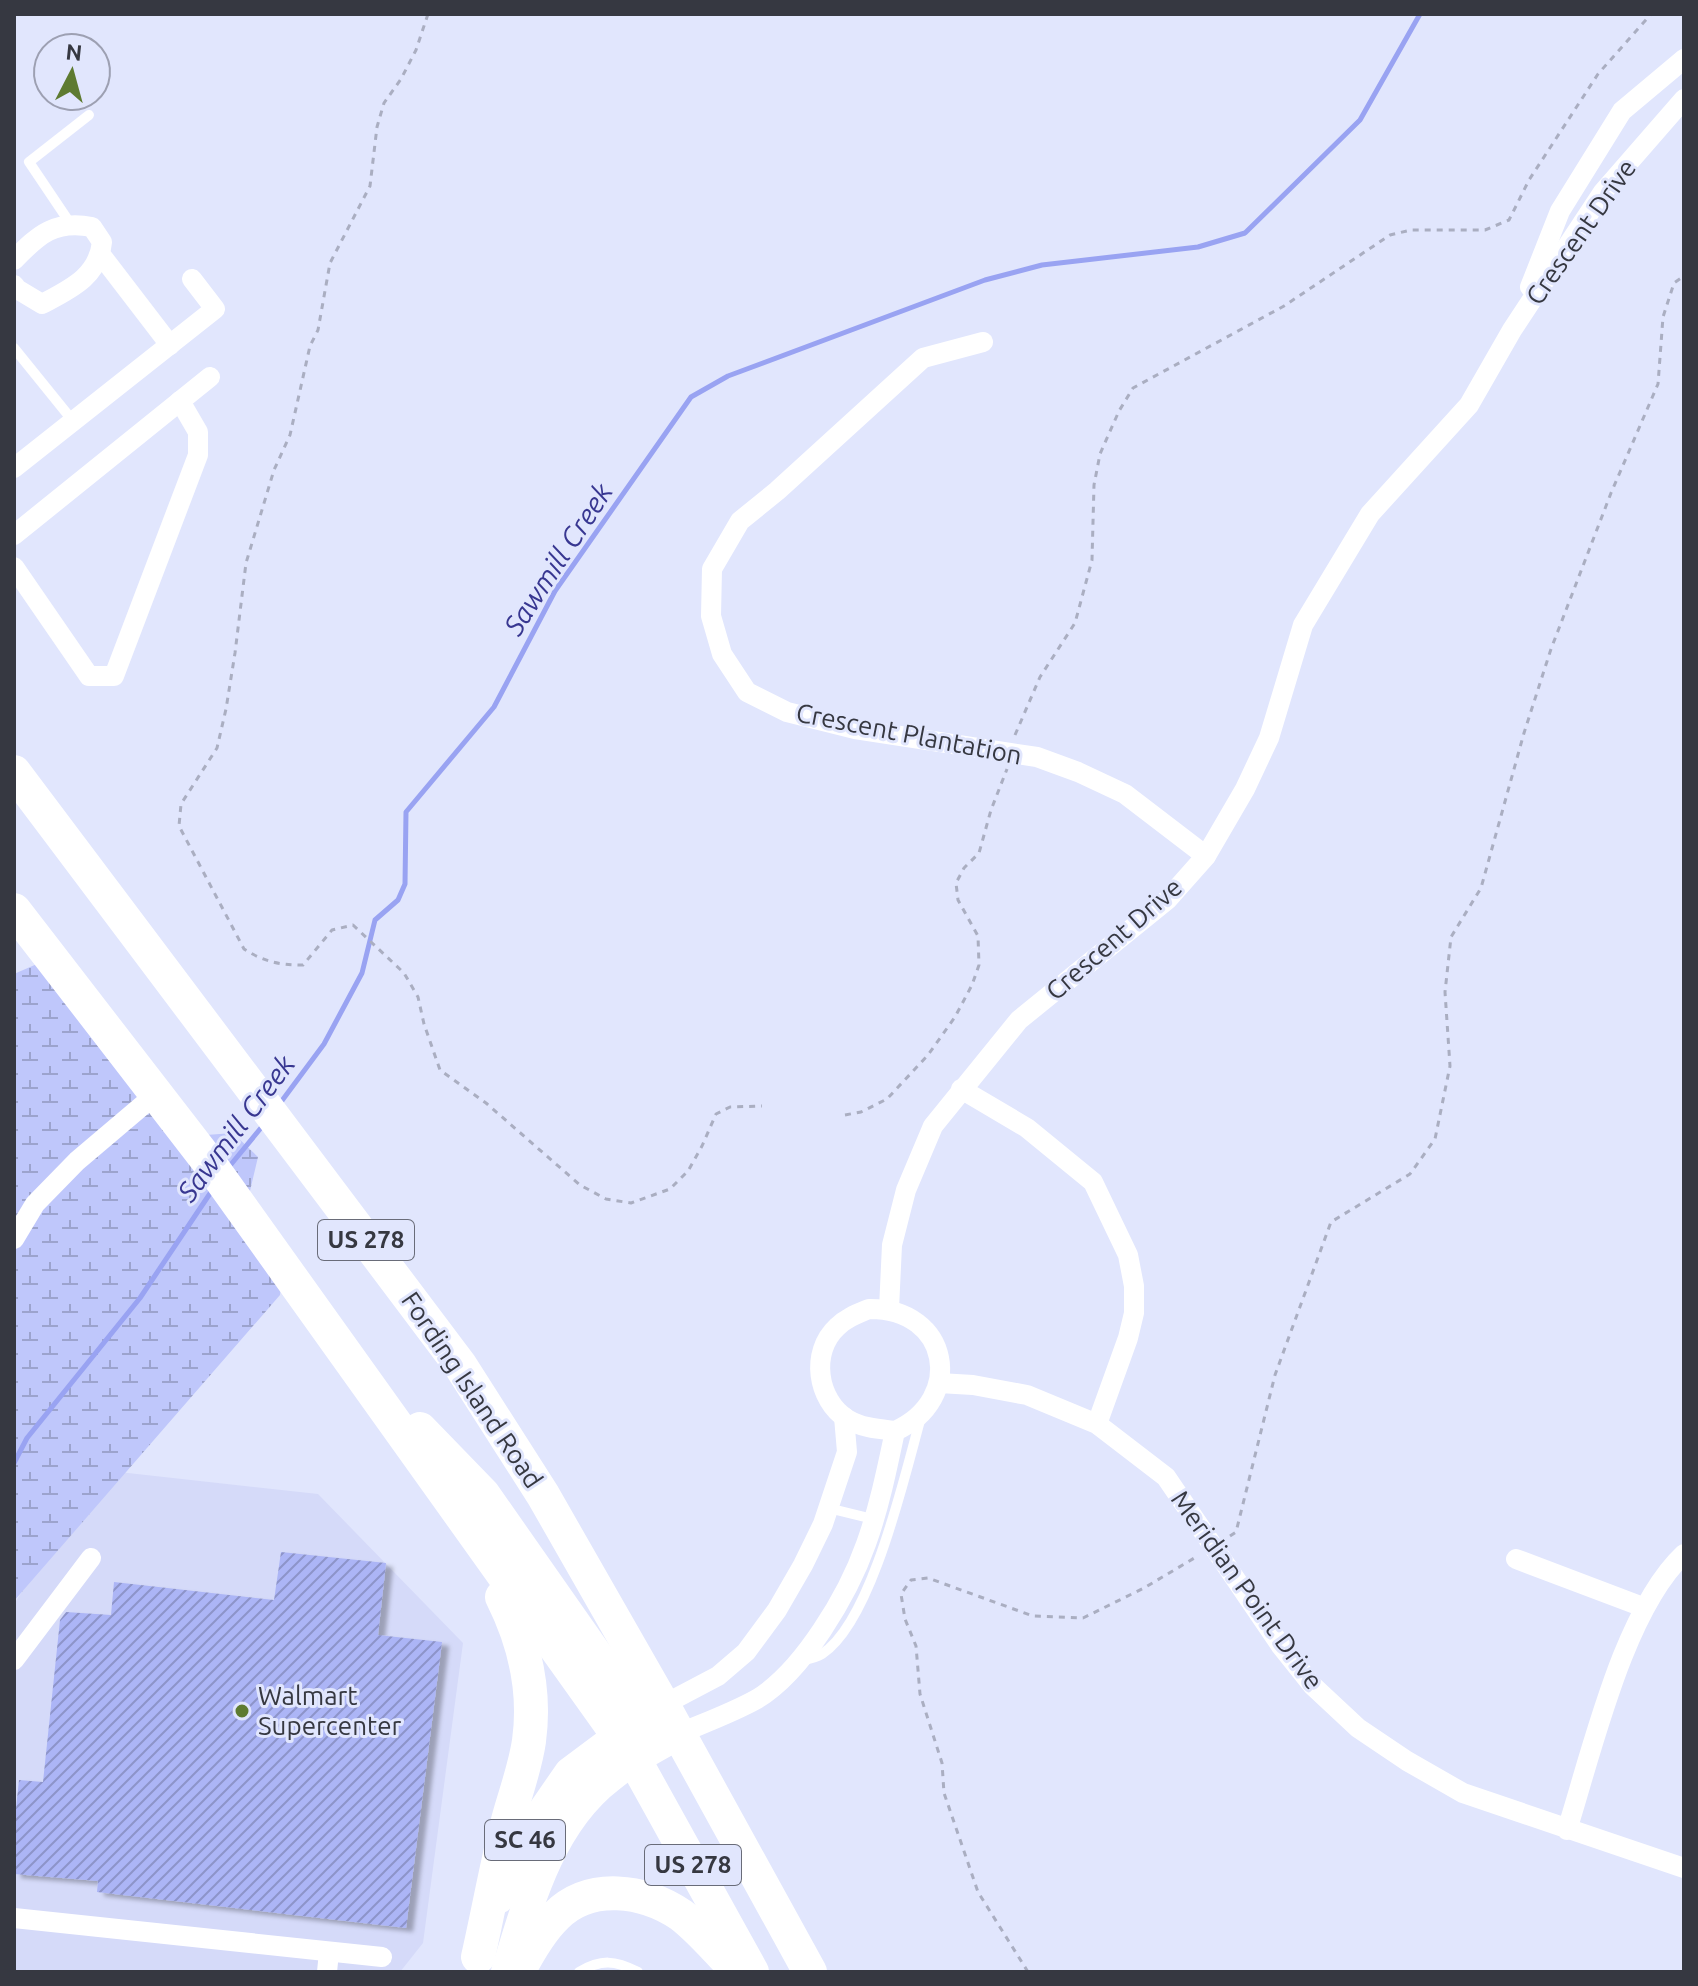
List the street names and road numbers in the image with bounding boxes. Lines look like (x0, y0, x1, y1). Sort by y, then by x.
street label: Crescent Drive (1520, 154, 1641, 310)
street label: Crescent Plantation (794, 697, 1025, 770)
street label: Crescent Drive (1040, 872, 1187, 1005)
road number: US 278 (318, 1220, 414, 1260)
street label: Fording Island Road (396, 1286, 549, 1493)
street label: Meridian Point Drive (1166, 1485, 1329, 1695)
road number: SC 46 (485, 1820, 565, 1860)
road number: US 278 (645, 1845, 741, 1885)

